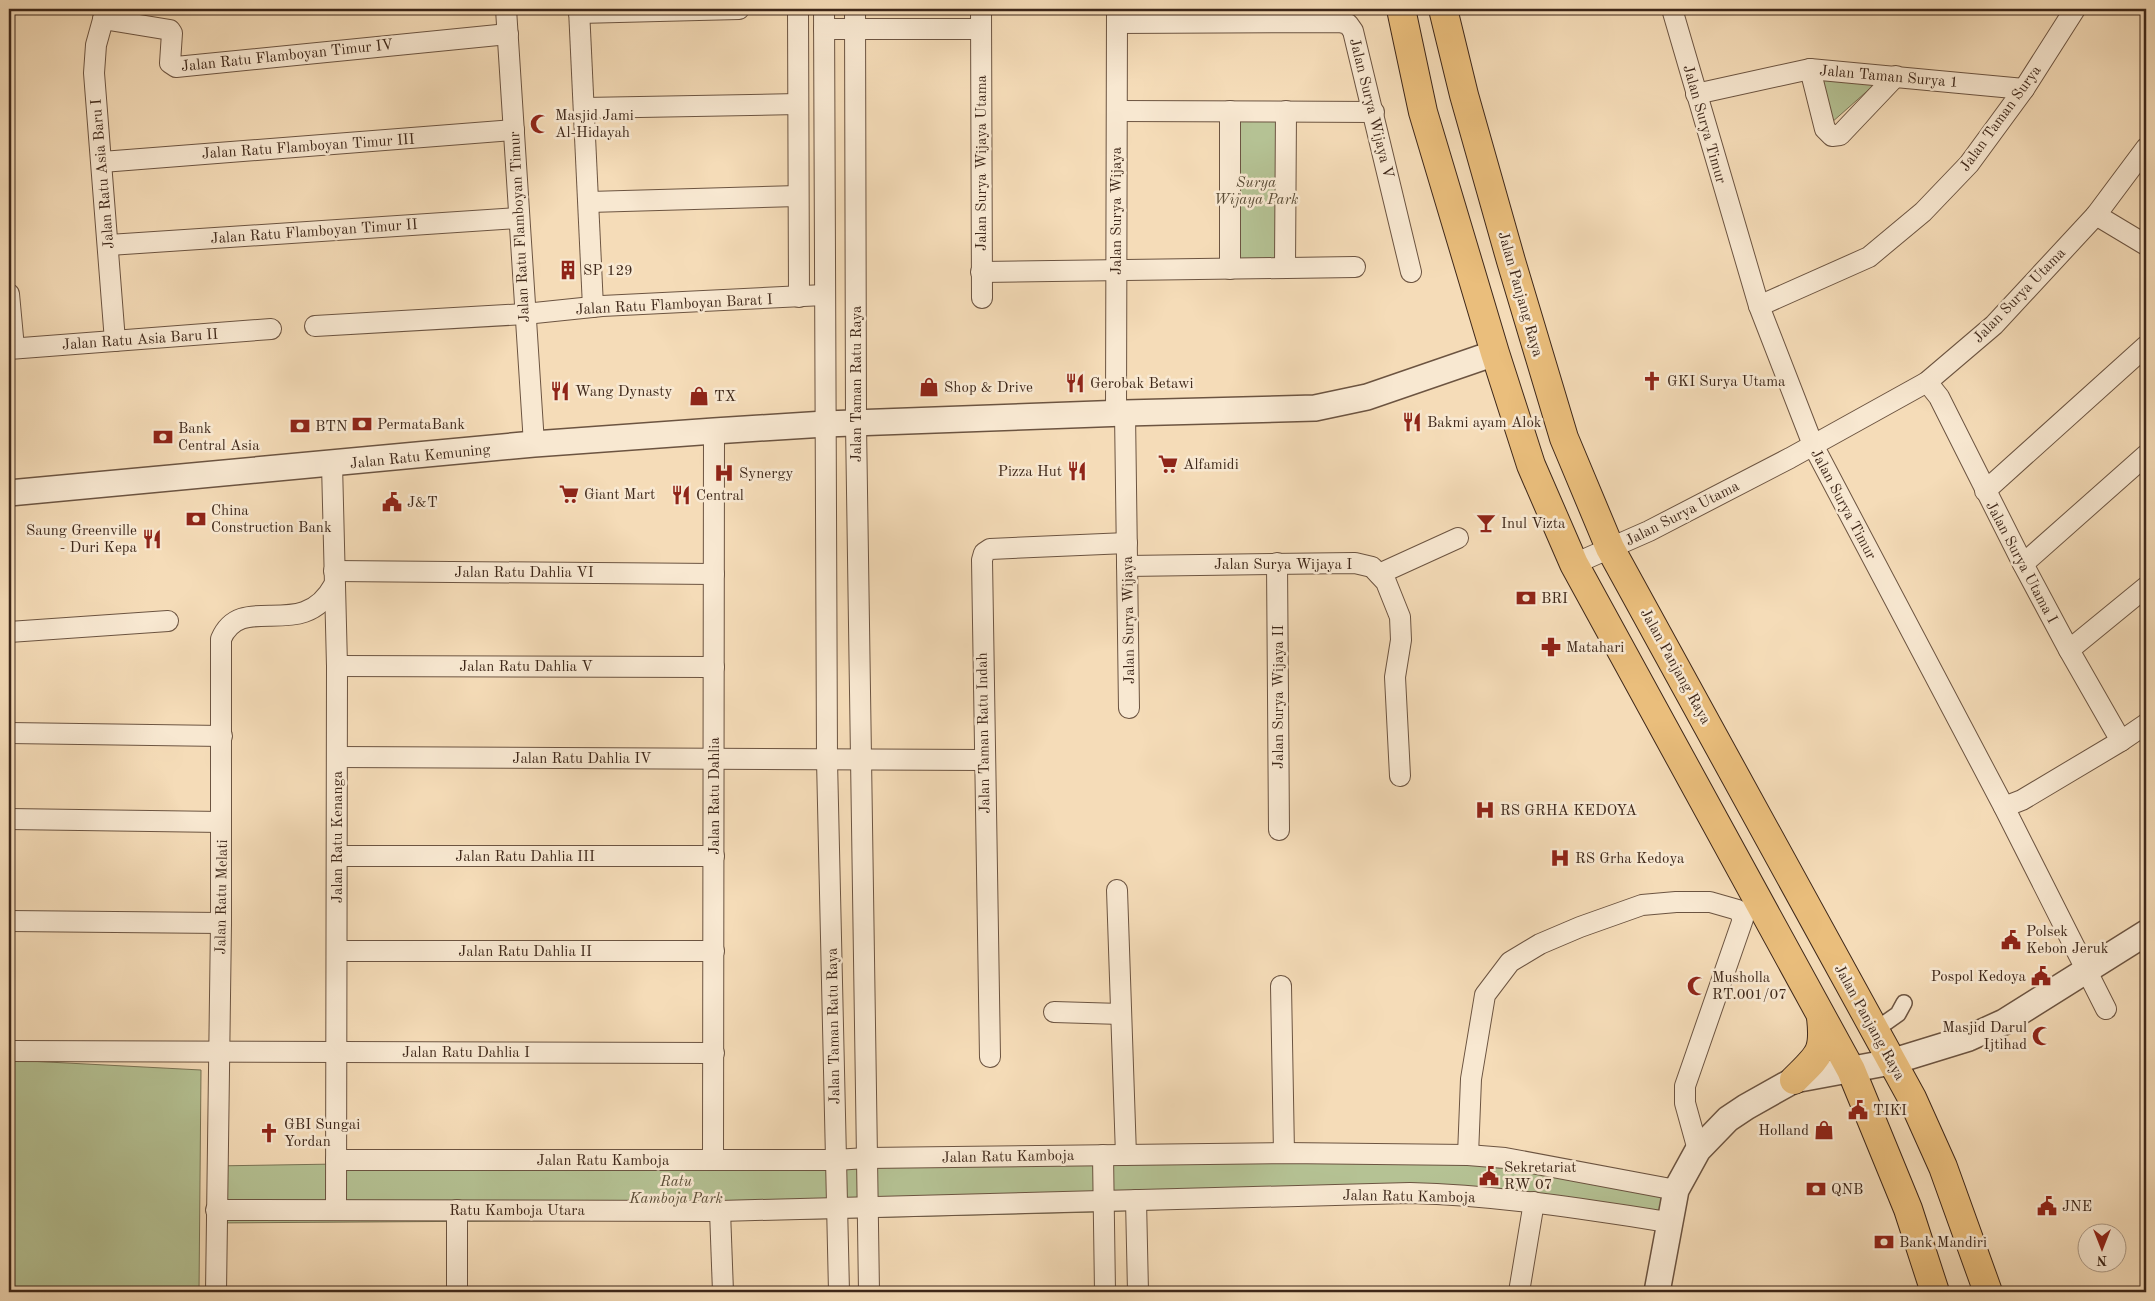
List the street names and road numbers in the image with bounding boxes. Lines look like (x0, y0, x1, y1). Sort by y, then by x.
street label: Jalan Surya Wijaya V (1346, 37, 1395, 180)
street label: Jalan Ratu Flamboyan Timur IV (180, 38, 394, 75)
street label: Jalan Surya Timur (1679, 63, 1728, 185)
street label: Jalan Taman Surya (1958, 63, 2045, 174)
street label: Jalan Taman Surya 1 (1819, 64, 1959, 91)
street label: Jalan Surya Wijaya Utama (975, 74, 990, 251)
street label: Jalan Ratu Asia Baru I (89, 98, 118, 250)
street label: Jalan Ratu Flamboyan Timur (508, 131, 533, 323)
street label: Jalan Ratu Flamboyan Timur III (201, 133, 415, 162)
street label: Jalan Surya Wijaya (1110, 146, 1125, 275)
street label: Jalan Ratu Flamboyan Timur II (210, 218, 418, 247)
street label: Jalan Panjang Raya (1494, 230, 1545, 359)
street label: Jalan Surya Utama (1971, 245, 2069, 346)
street label: Jalan Ratu Flamboyan Barat I (575, 293, 773, 318)
street label: Jalan Taman Ratu Raya (850, 305, 865, 462)
street label: Jalan Ratu Asia Baru II (62, 328, 219, 353)
street label: Jalan Ratu Kemuning (349, 443, 491, 472)
street label: Jalan Surya Timur (1807, 447, 1878, 562)
street label: Jalan Surya Utama (1623, 479, 1743, 550)
street label: Jalan Surya Utama I (1982, 499, 2059, 626)
street label: Jalan Surya Wijaya (1121, 555, 1138, 684)
street label: Jalan Surya Wijaya I (1214, 558, 1352, 573)
street label: Jalan Ratu Dahlia VI (454, 566, 594, 581)
street label: Jalan Panjang Raya (1637, 606, 1713, 728)
street label: Jalan Surya Wijaya II (1272, 625, 1287, 769)
street label: Jalan Taman Ratu Indah (976, 652, 993, 814)
street label: Jalan Ratu Dahlia V (459, 660, 593, 675)
street label: Jalan Ratu Dahlia (708, 737, 723, 855)
street label: Jalan Ratu Dahlia IV (512, 752, 652, 767)
street label: Jalan Ratu Kenanga (331, 770, 346, 903)
street label: Jalan Ratu Melati (214, 839, 231, 955)
street label: Jalan Ratu Dahlia III (455, 850, 595, 865)
street label: Jalan Ratu Dahlia II (458, 945, 592, 960)
street label: Jalan Taman Ratu Raya (826, 947, 843, 1104)
street label: Jalan Panjang Raya (1831, 962, 1907, 1084)
street label: Jalan Ratu Dahlia I (402, 1046, 530, 1061)
street label: Jalan Ratu Kamboja (941, 1149, 1075, 1166)
street label: Jalan Ratu Kamboja (537, 1154, 670, 1169)
street label: Jalan Ratu Kamboja (1342, 1189, 1476, 1206)
street label: Ratu Kamboja Utara (449, 1204, 585, 1219)

